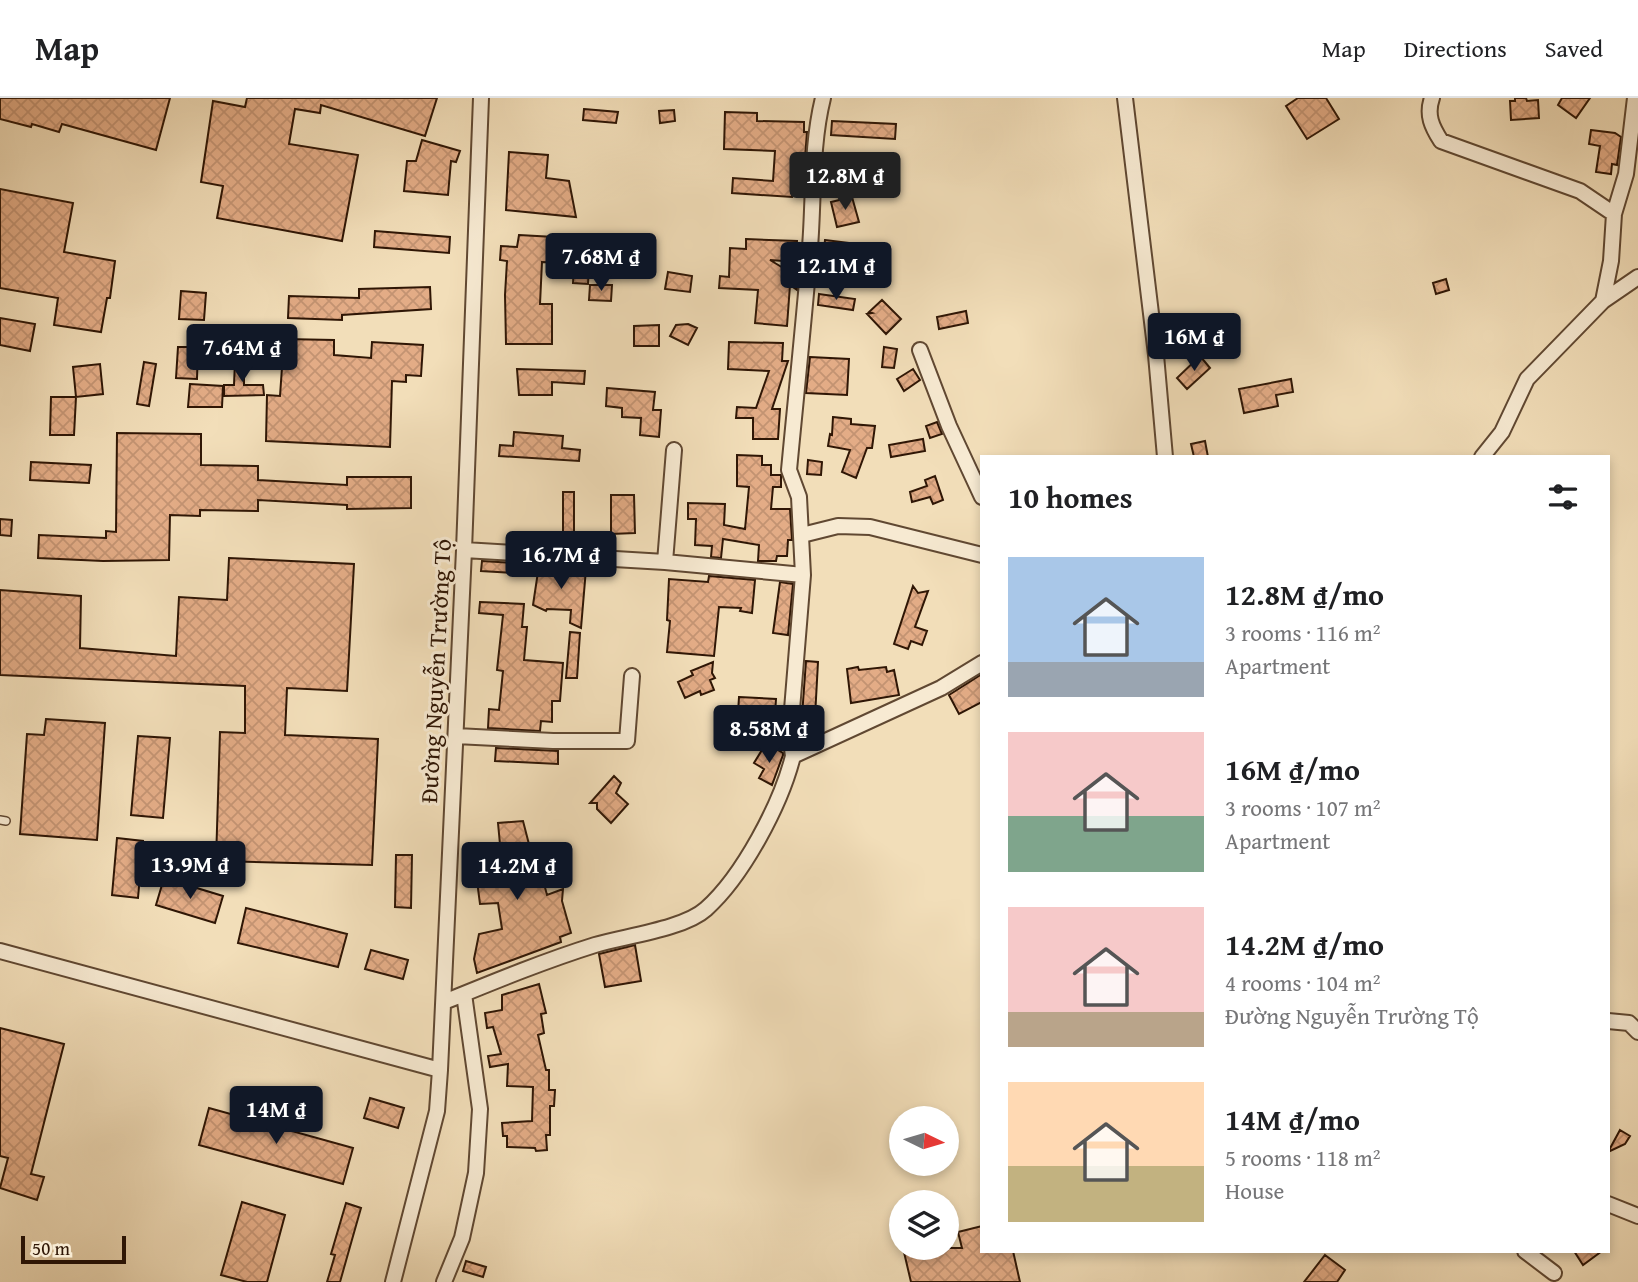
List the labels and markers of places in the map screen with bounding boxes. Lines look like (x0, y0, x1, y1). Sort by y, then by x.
pin: 12.8M ₫ (780, 152, 910, 212)
pin: 7.68M ₫ (536, 234, 666, 293)
pin: 12.1M ₫ (771, 242, 901, 302)
pin: 16M ₫ (1145, 314, 1243, 373)
pin: 7.64M ₫ (177, 324, 307, 384)
pin: 16.7M ₫ (496, 532, 626, 591)
pin: 8.58M ₫ (704, 706, 834, 765)
pin: 13.9M ₫ (125, 842, 255, 901)
pin: 14.2M ₫ (452, 842, 582, 902)
pin: 14M ₫ (227, 1086, 325, 1146)

